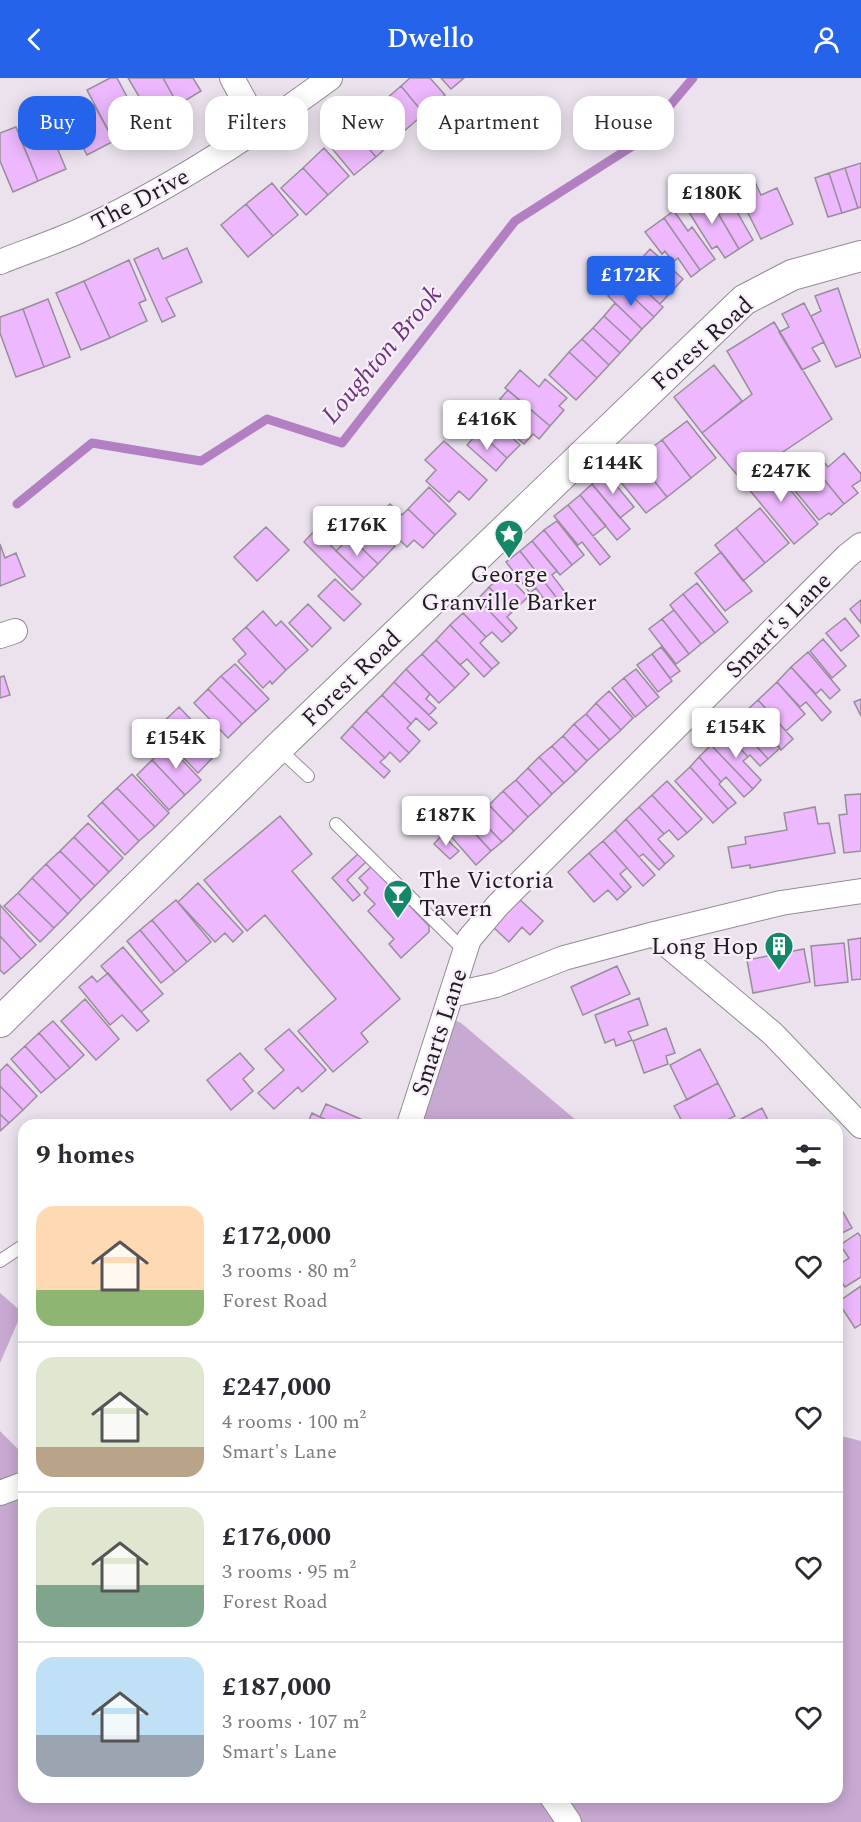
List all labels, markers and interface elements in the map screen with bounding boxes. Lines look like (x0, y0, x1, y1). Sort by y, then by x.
text: Dwello (387, 18, 474, 60)
icon: back (18, 23, 51, 56)
icon: person (810, 23, 843, 56)
chip: Buy (18, 96, 96, 150)
chip: Rent (108, 96, 193, 150)
chip: Filters (205, 96, 308, 150)
chip: New (320, 96, 405, 150)
chip: Apartment (417, 96, 561, 150)
chip: House (573, 96, 674, 150)
street label: The Drive (85, 159, 196, 241)
pin: £180K (670, 174, 754, 225)
text: £180K (682, 178, 742, 208)
pin: £172K (589, 256, 673, 307)
text: £172K (601, 260, 661, 290)
water label: Loughton Brook (312, 276, 452, 433)
street label: Forest Road (643, 288, 762, 400)
pin: £416K (445, 400, 529, 451)
text: £416K (457, 404, 517, 434)
pin: £144K (571, 444, 655, 495)
text: £144K (583, 448, 643, 478)
pin: £247K (739, 452, 823, 503)
text: £247K (751, 456, 811, 486)
pin: £176K (315, 506, 399, 557)
text: £176K (327, 510, 387, 540)
place icon: George Granville Barker (493, 518, 525, 560)
place label: George Granville Barker (421, 557, 597, 621)
street label: Smart's Lane (717, 564, 840, 687)
street label: Forest Road (294, 622, 410, 736)
pin: £154K (694, 708, 778, 759)
text: £154K (706, 712, 766, 742)
pin: £154K (134, 719, 218, 770)
text: £154K (146, 723, 206, 753)
pin: £187K (404, 796, 488, 847)
text: £187K (416, 800, 476, 830)
place label: The Victoria Tavern (419, 863, 554, 927)
bar icon: The Victoria Tavern (382, 878, 414, 920)
place label: Long Hop (651, 929, 758, 965)
building icon: Long Hop (763, 930, 795, 972)
street label: Smarts Lane (402, 964, 477, 1101)
text: 9 homes (36, 1135, 135, 1175)
icon: filters (792, 1139, 825, 1172)
text: £172,000 (222, 1216, 331, 1256)
icon: home (84, 1230, 156, 1302)
icon: heart (792, 1250, 825, 1283)
text: 3 rooms · 80 m² (222, 1256, 356, 1286)
text: Forest Road (222, 1286, 328, 1316)
text: £247,000 (222, 1367, 331, 1407)
icon: home (84, 1381, 156, 1453)
icon: heart (792, 1401, 825, 1434)
text: 4 rooms · 100 m² (222, 1407, 366, 1437)
text: Smart's Lane (222, 1437, 337, 1467)
text: £176,000 (222, 1517, 331, 1557)
icon: home (84, 1531, 156, 1603)
icon: heart (792, 1551, 825, 1584)
text: 3 rooms · 95 m² (222, 1557, 356, 1587)
text: Forest Road (222, 1587, 328, 1617)
text: £187,000 (222, 1667, 331, 1707)
icon: home (84, 1681, 156, 1753)
icon: heart (792, 1701, 825, 1734)
text: 3 rooms · 107 m² (222, 1707, 366, 1737)
text: Smart's Lane (222, 1737, 337, 1767)

